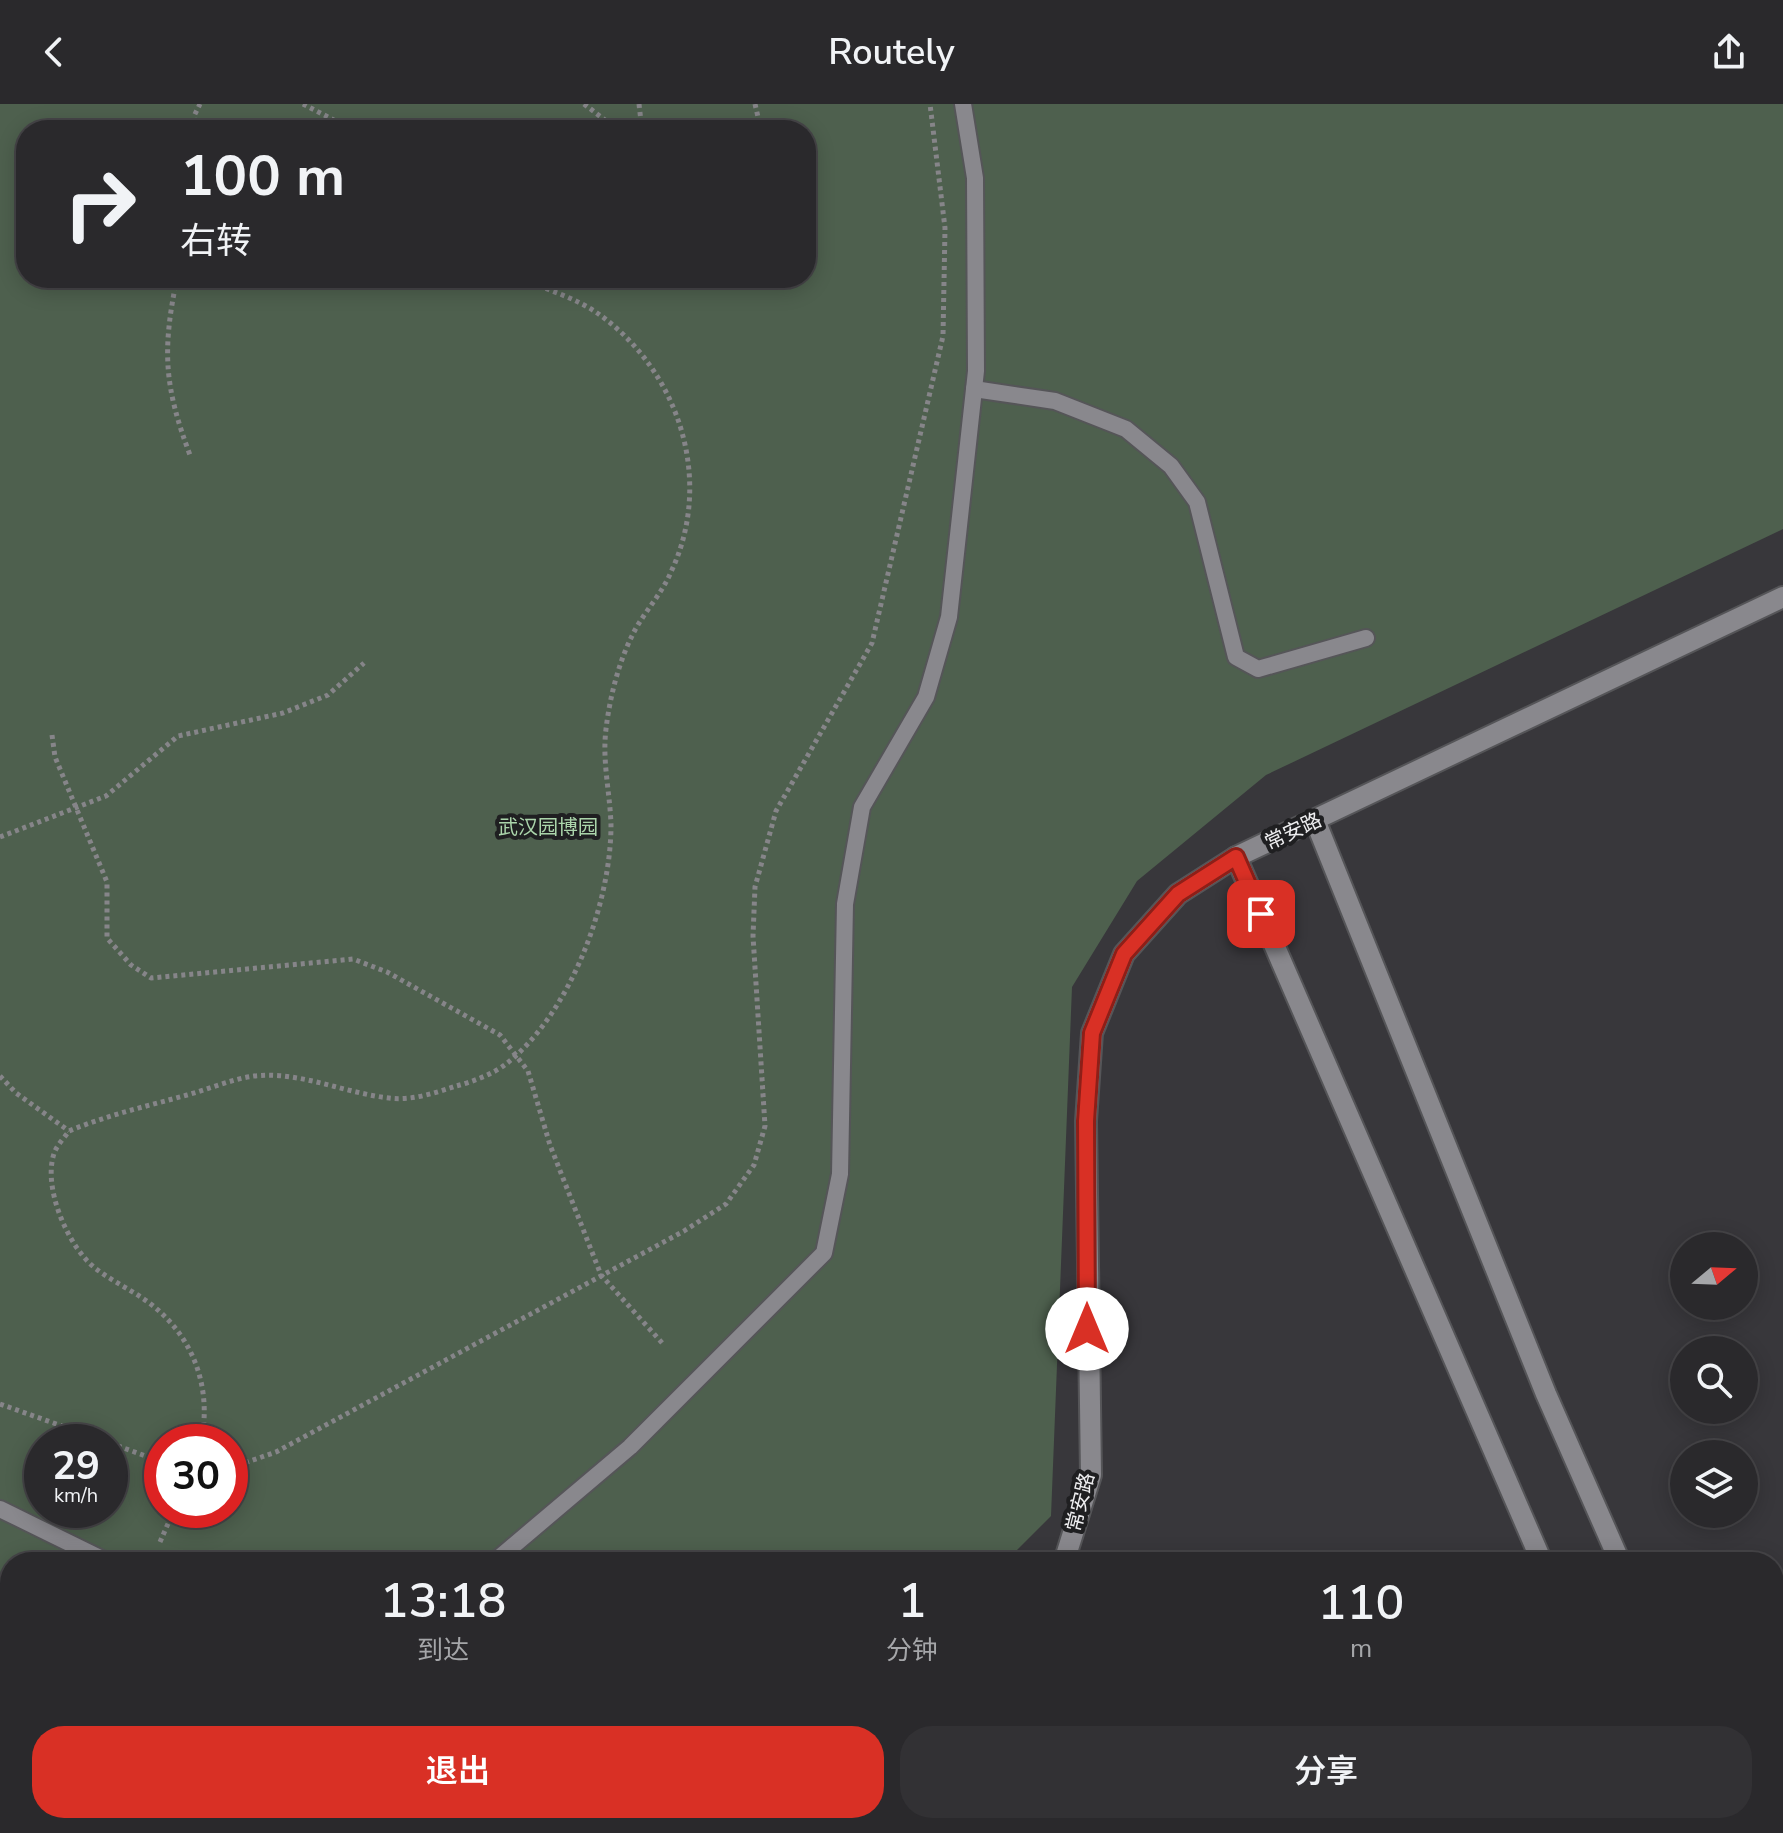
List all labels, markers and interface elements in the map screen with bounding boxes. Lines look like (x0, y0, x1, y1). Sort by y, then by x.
text: Routely (828, 28, 955, 77)
icon: back (32, 30, 76, 74)
icon: share (1707, 30, 1751, 74)
text: 100 m (180, 138, 345, 215)
icon: right (48, 152, 152, 256)
text: 右转 (180, 217, 252, 266)
street label: 常安路 (1260, 807, 1326, 856)
park label: 武汉园博园 (498, 814, 598, 841)
pin (1227, 880, 1295, 948)
icon: arrive (1239, 892, 1283, 936)
north arrow (1670, 1232, 1758, 1320)
map controls (1670, 1232, 1758, 1528)
position arrow (1045, 1287, 1129, 1371)
button: search (1670, 1336, 1758, 1424)
speed limit sign: 30 (144, 1424, 248, 1528)
text: 29 (52, 1439, 100, 1493)
button: layers (1670, 1440, 1758, 1528)
street label: 常安路 (1060, 1470, 1101, 1534)
text: km/h (54, 1482, 98, 1509)
text: 13:18 (380, 1568, 506, 1634)
text: 1 (898, 1568, 926, 1634)
text: 110 (1318, 1570, 1404, 1636)
text: m (1350, 1631, 1372, 1666)
text: 到达 (417, 1633, 469, 1668)
text: 分钟 (886, 1633, 938, 1668)
button: 退出 (32, 1726, 884, 1818)
button: 分享 (900, 1726, 1752, 1818)

